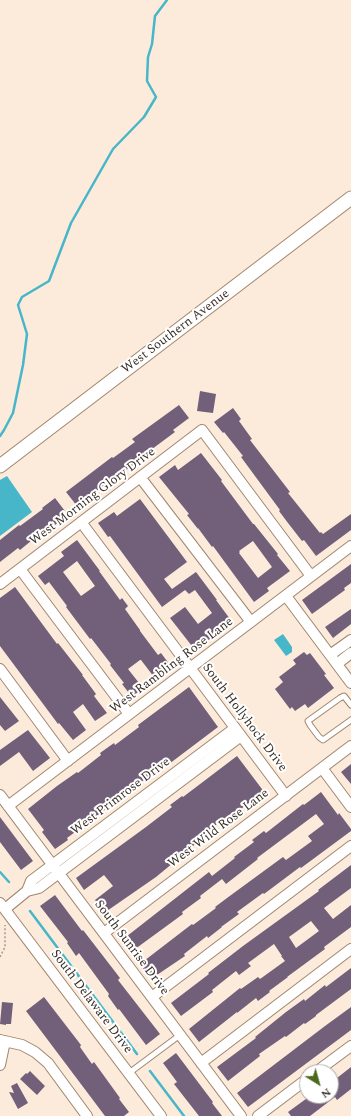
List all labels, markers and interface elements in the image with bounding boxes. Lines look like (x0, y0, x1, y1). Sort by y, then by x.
street label: West Southern Avenue (119, 286, 233, 378)
street label: West Morning Glory Drive (27, 445, 159, 549)
street label: West Rambling Rose Lane (107, 614, 237, 718)
street label: South Hollyhock Drive (198, 661, 290, 775)
street label: West Primrose Drive (68, 755, 174, 839)
street label: West Wild Rose Lane (165, 786, 273, 872)
street label: South Sunrise Drive (90, 897, 172, 999)
street label: South Delaware Drive (47, 947, 135, 1057)
north arrow (299, 1064, 339, 1104)
text: N (317, 1084, 335, 1103)

